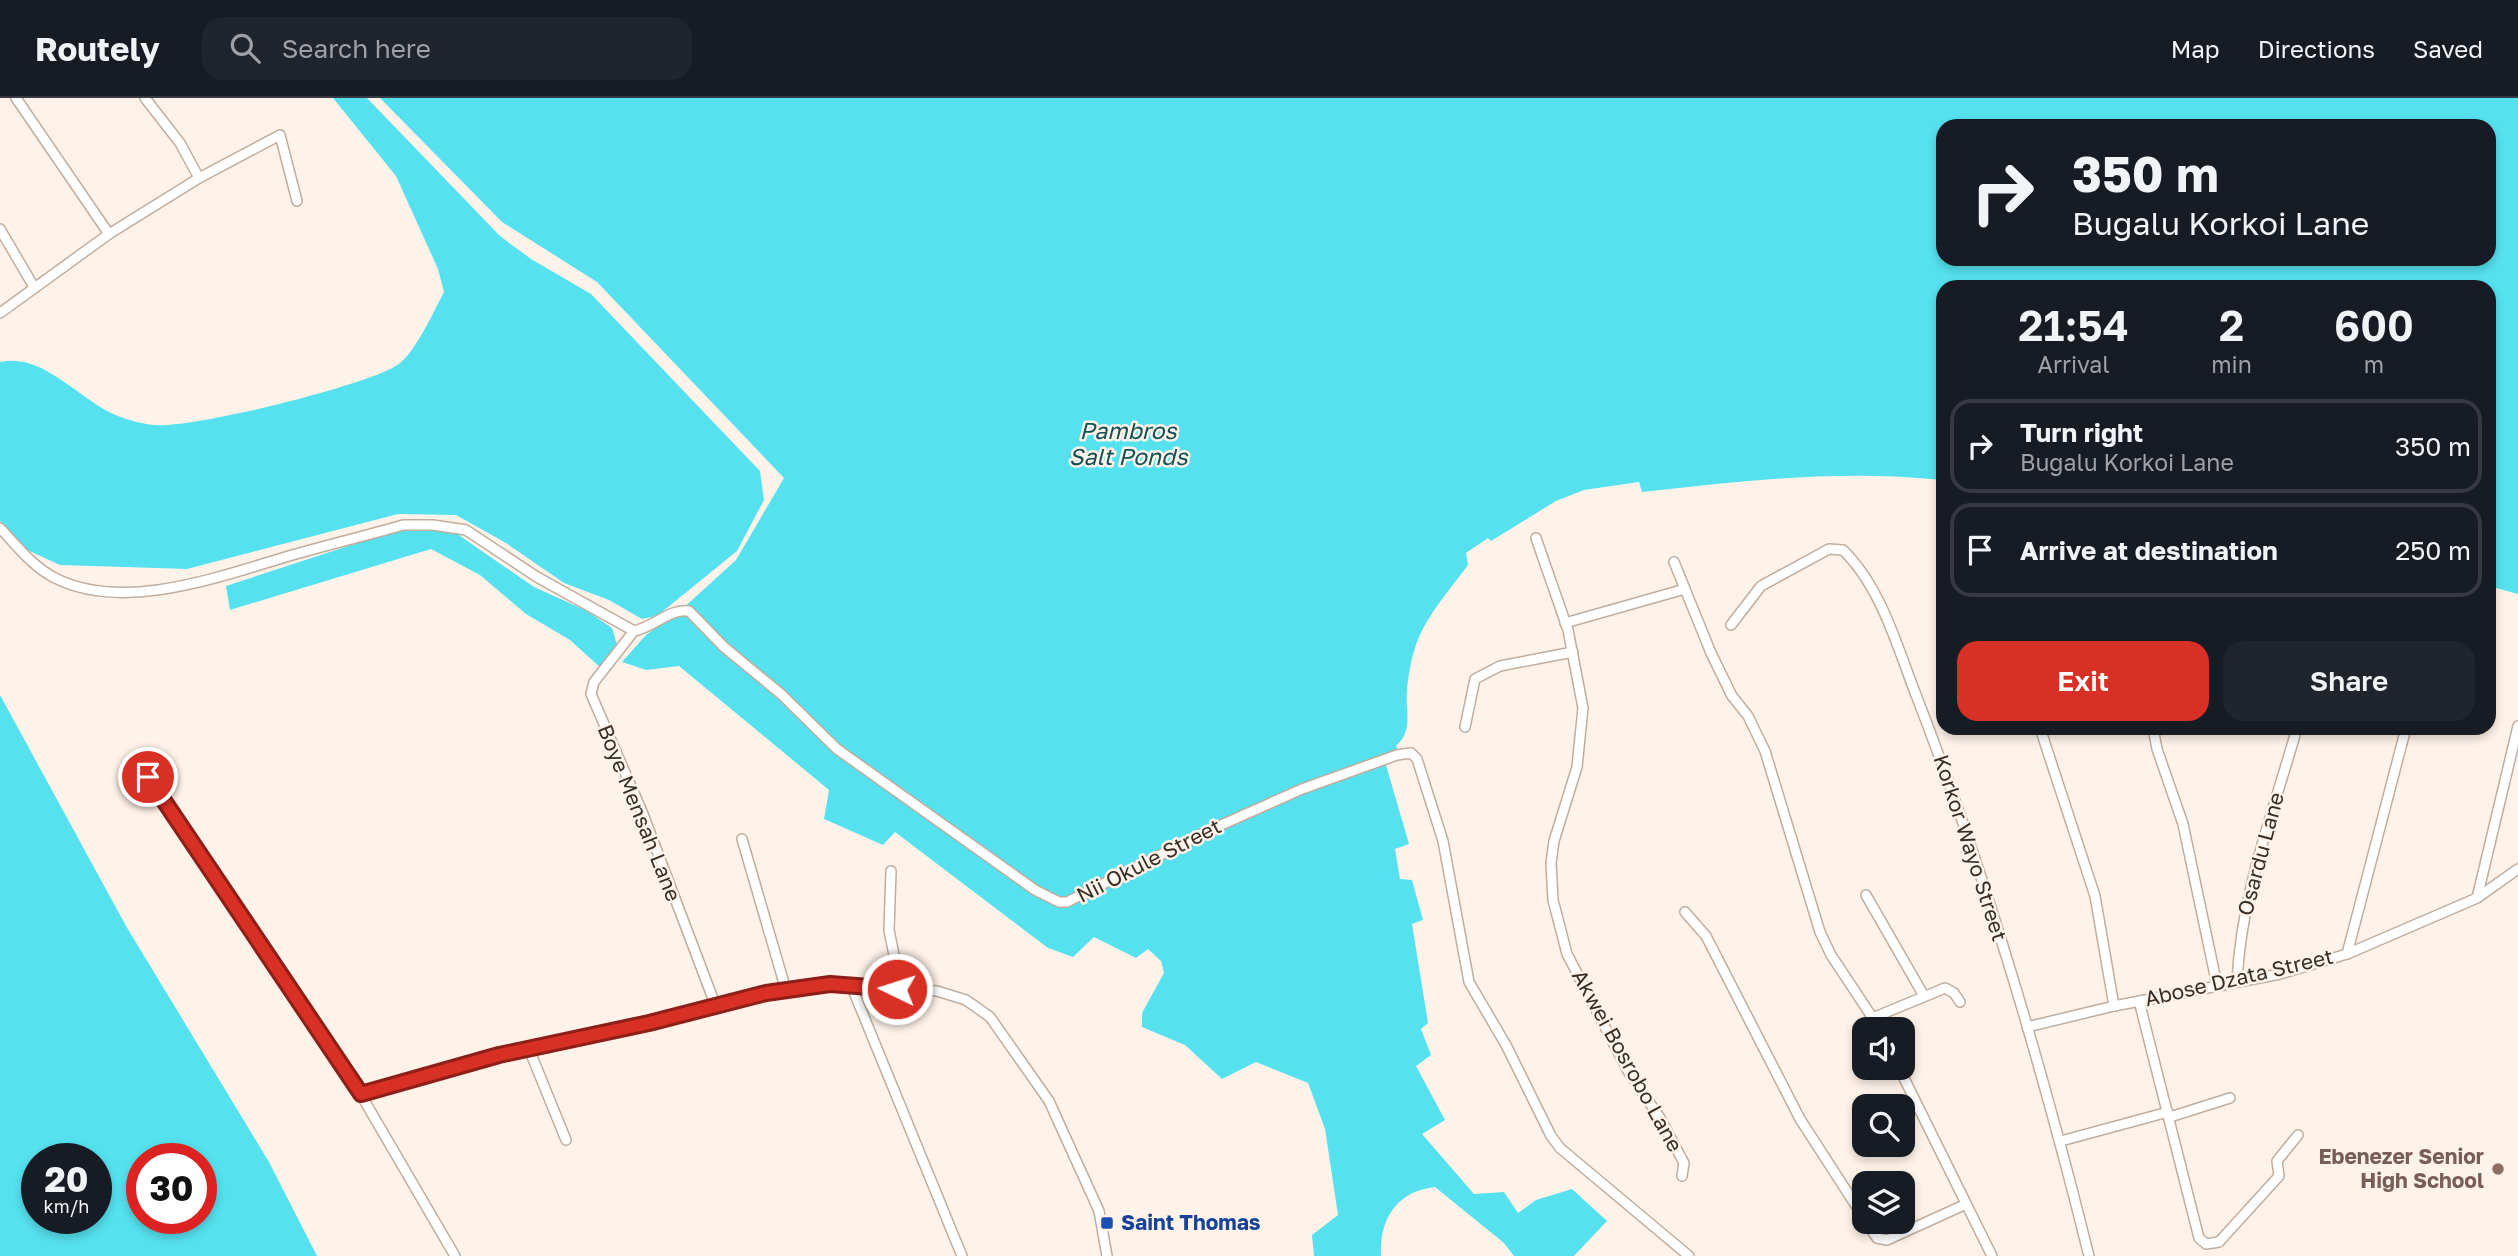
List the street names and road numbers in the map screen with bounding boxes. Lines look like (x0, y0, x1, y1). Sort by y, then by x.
street label: Boye Mensah Lane (593, 720, 687, 905)
street label: Korkor Wayo Street (1929, 751, 2013, 944)
street label: Osardu Lane (2231, 789, 2289, 918)
street label: Nii Okule Street (1072, 813, 1225, 908)
street label: Abose Dzata Street (2142, 943, 2336, 1011)
street label: Akwei Bosrobo Lane (1567, 965, 1689, 1156)

